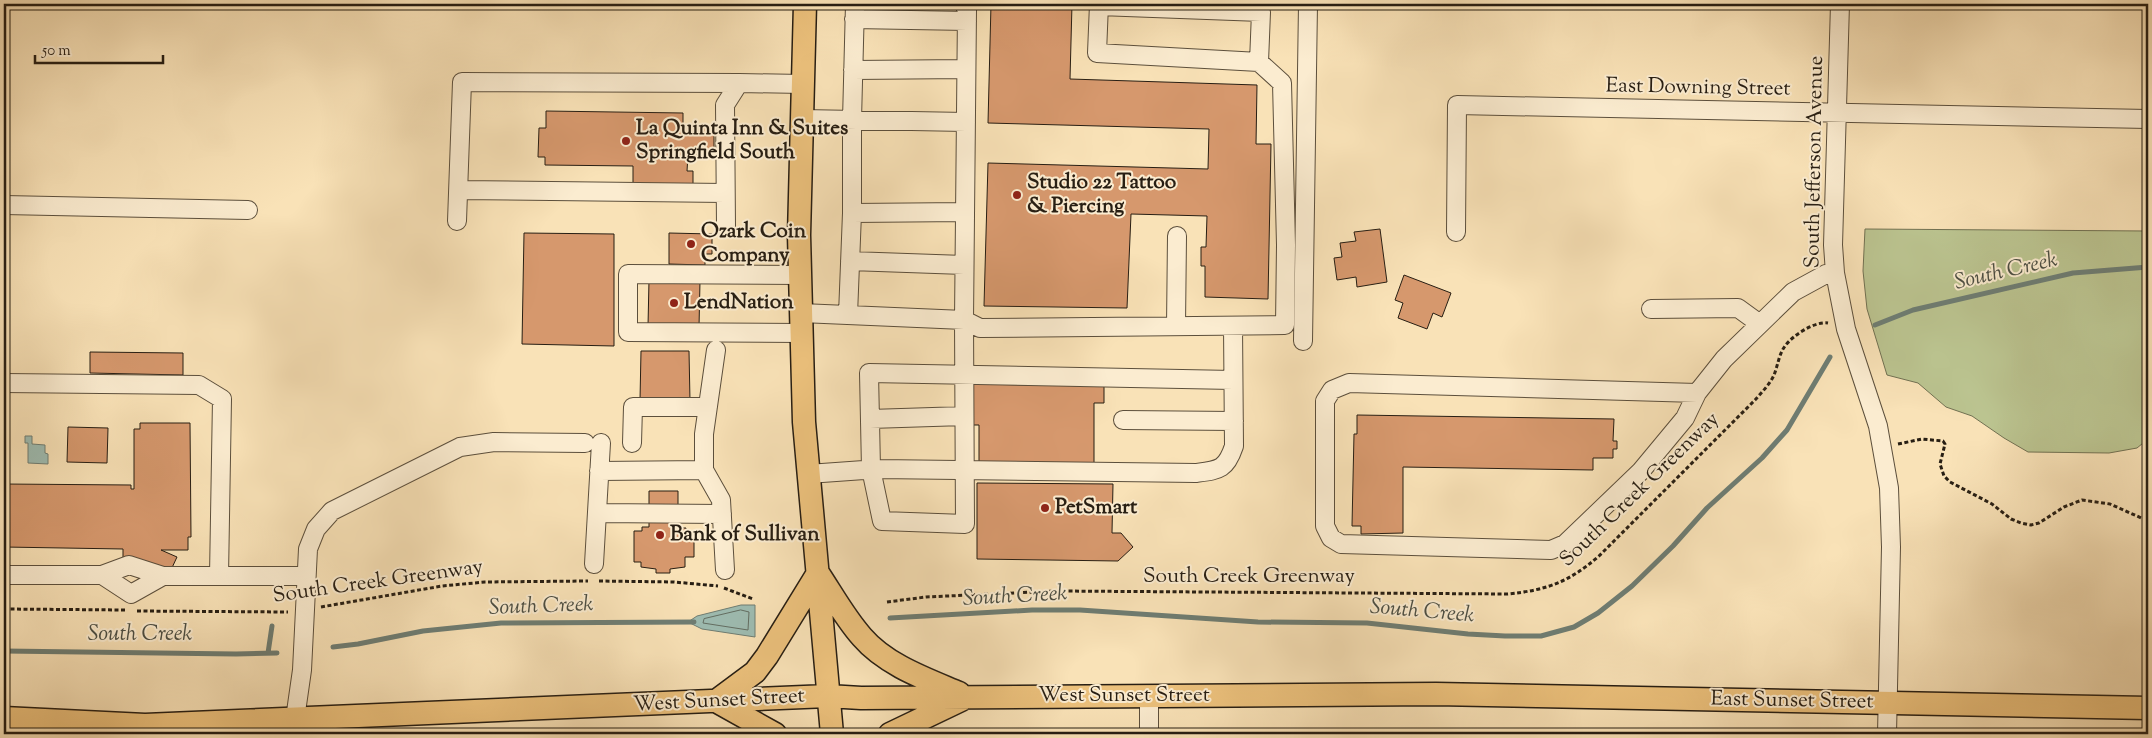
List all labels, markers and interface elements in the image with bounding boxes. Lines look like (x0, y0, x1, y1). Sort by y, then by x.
scale bar (35, 32, 162, 64)
text: 50 m (41, 41, 71, 62)
street label: South Jefferson Avenue (1798, 55, 1832, 269)
street label: East Downing Street (1605, 71, 1791, 105)
place label: La Quinta Inn & Suites Springfield South (636, 114, 848, 168)
marker: La Quinta Inn & Suites Springfield South (620, 135, 632, 147)
place label: Studio 22 Tattoo & Piercing (1027, 168, 1177, 222)
marker: Studio 22 Tattoo & Piercing (1011, 189, 1023, 201)
place label: Ozark Coin Company (701, 217, 807, 271)
marker: Ozark Coin Company (685, 238, 697, 250)
water label: South Creek (1951, 245, 2061, 299)
place label: LendNation (684, 288, 794, 318)
marker: LendNation (668, 297, 680, 309)
street label: South Creek Greenway (1553, 405, 1727, 574)
place label: PetSmart (1055, 493, 1138, 523)
marker: PetSmart (1039, 502, 1051, 514)
place label: Bank of Sullivan (670, 520, 820, 550)
marker: Bank of Sullivan (654, 529, 666, 541)
street label: South Creek Greenway (271, 552, 486, 612)
street label: South Creek Greenway (1143, 562, 1356, 592)
water label: South Creek (962, 578, 1068, 616)
water label: South Creek (488, 589, 594, 625)
water label: South Creek (1369, 592, 1476, 633)
water label: South Creek (88, 619, 192, 651)
street label: West Sunset Street (1038, 681, 1210, 711)
street label: West Sunset Street (632, 682, 806, 720)
street label: East Sunset Street (1710, 685, 1874, 717)

